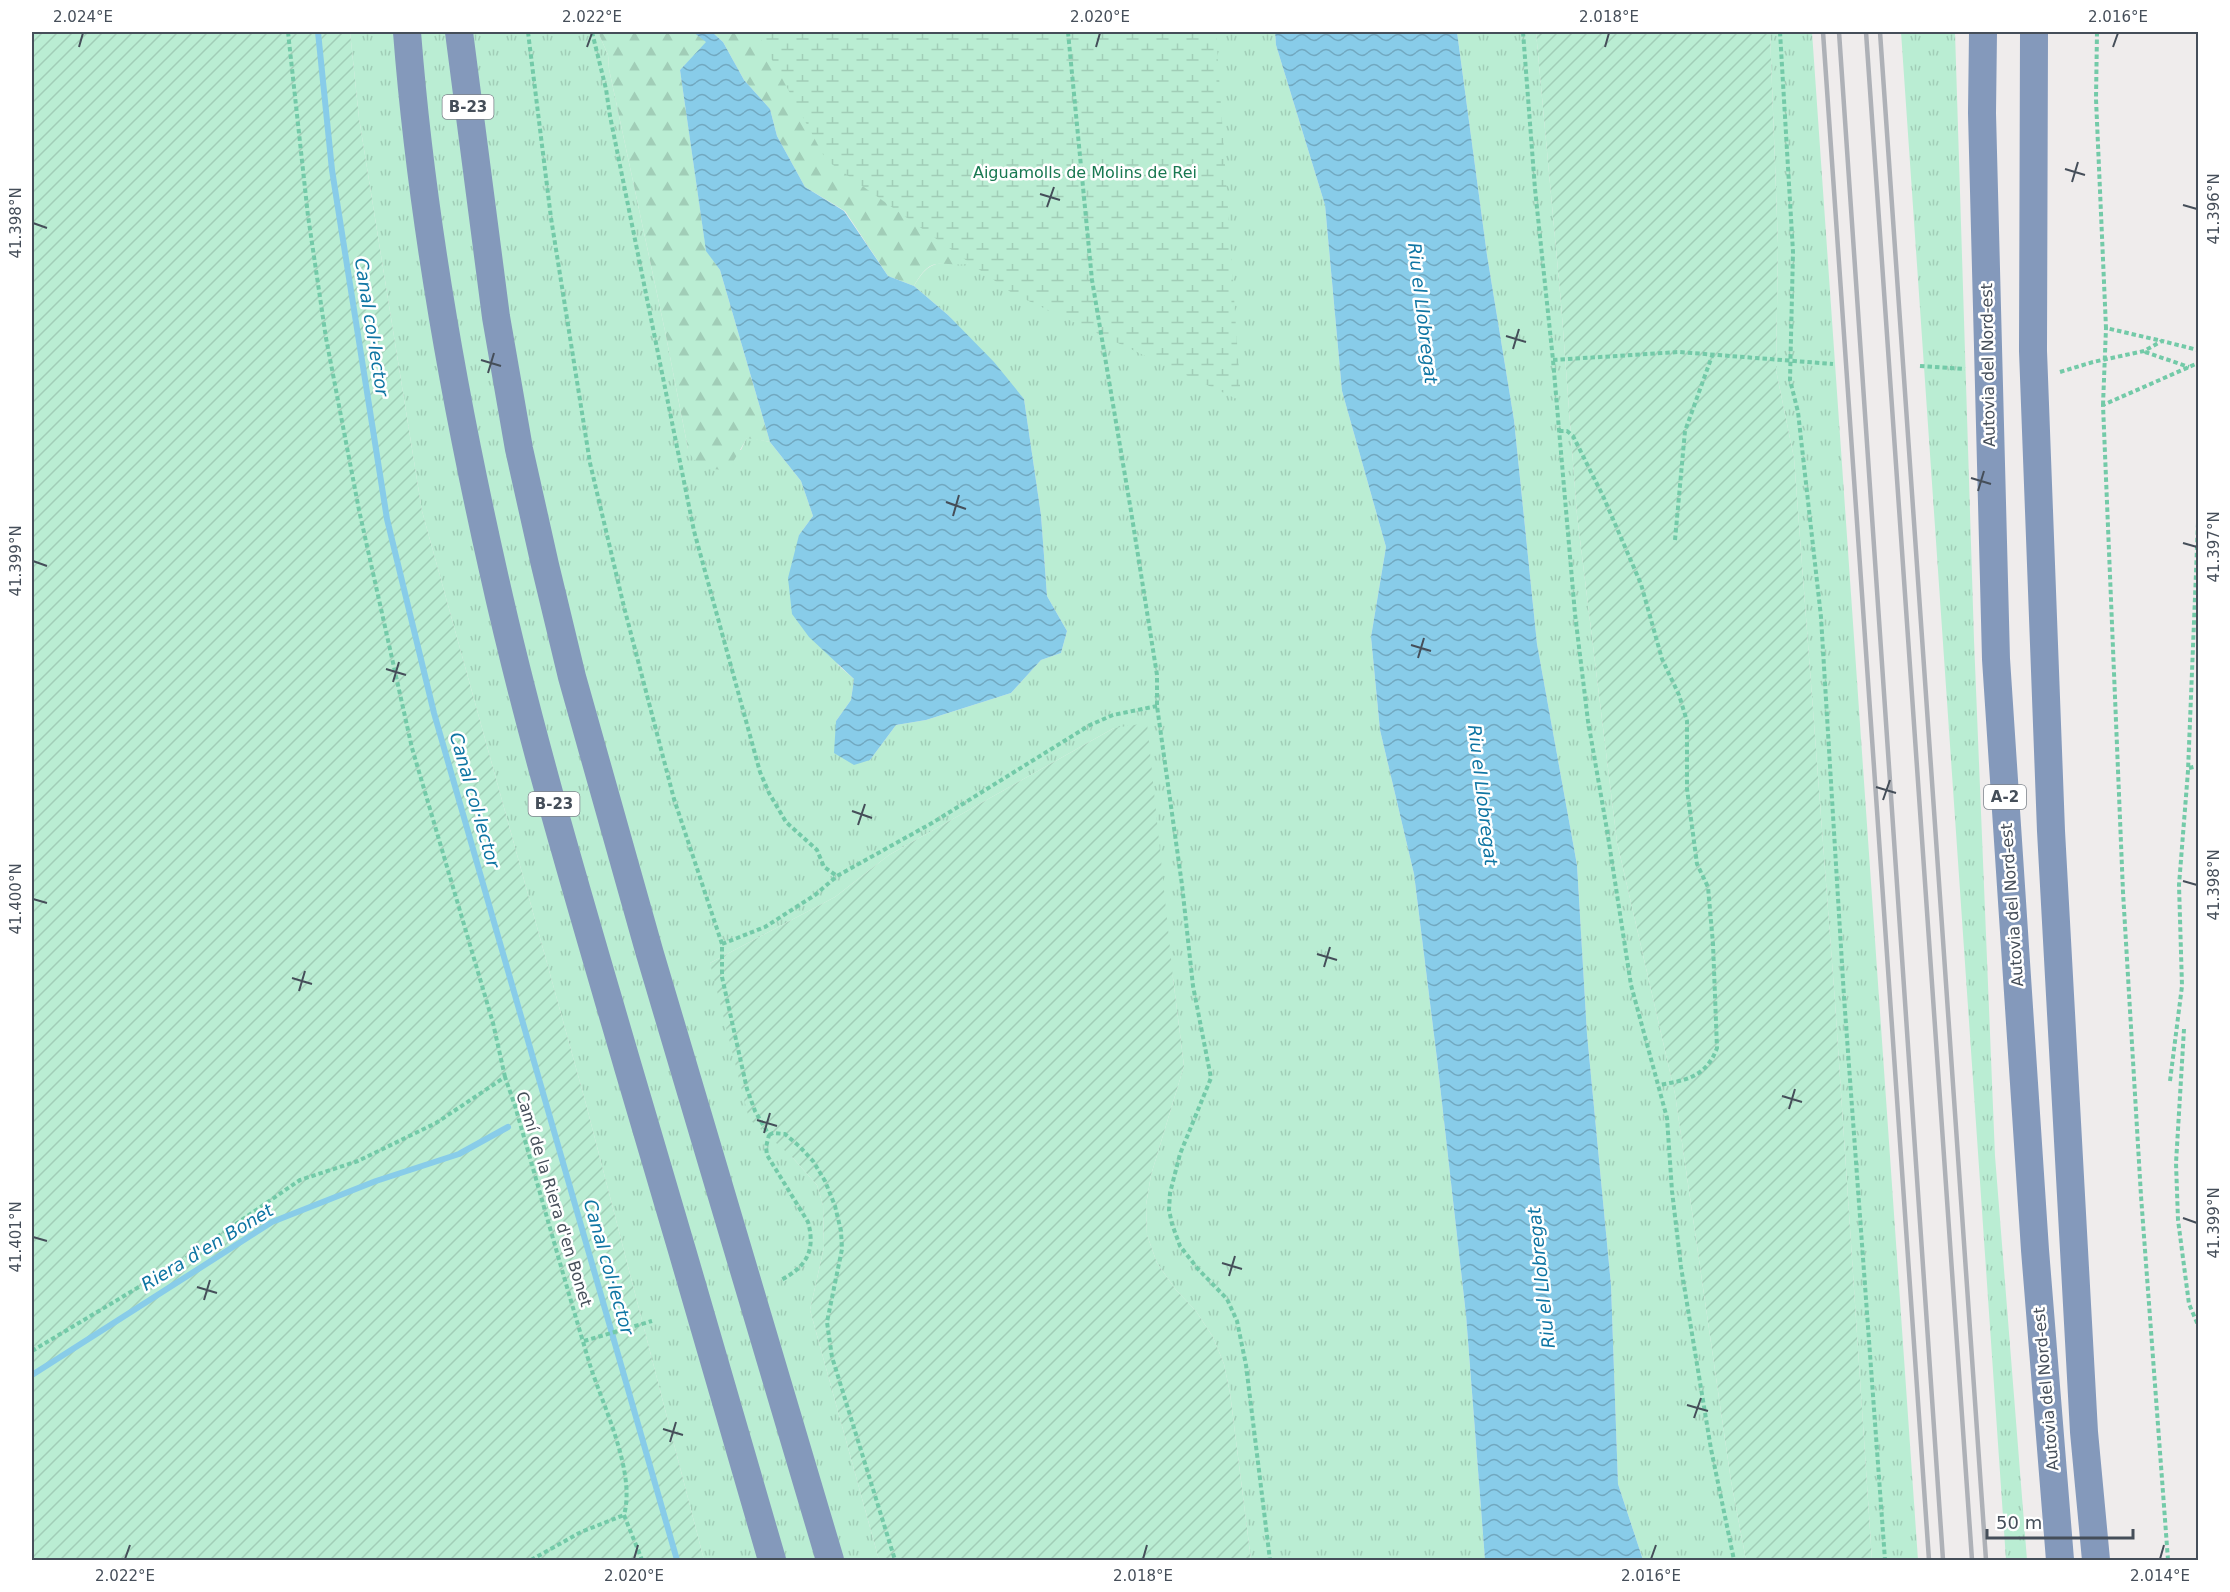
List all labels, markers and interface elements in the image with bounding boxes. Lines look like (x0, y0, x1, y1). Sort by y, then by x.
text: 2.024°E (53, 8, 113, 26)
text: 2.022°E (562, 8, 622, 26)
text: 2.020°E (1070, 8, 1130, 26)
text: 2.018°E (1579, 8, 1639, 26)
text: 2.016°E (2088, 8, 2148, 26)
road number: B-23 (442, 95, 494, 119)
park label: Aiguamolls de Molins de Rei (973, 163, 1197, 182)
text: 41.396°N (2205, 173, 2223, 245)
text: 41.398°N (7, 187, 25, 259)
water label: Riu el Llobregat (1404, 241, 1442, 386)
water label: Canal col·lector (351, 256, 394, 399)
street label: Autovia del Nord-est (1977, 283, 1999, 447)
text: 41.397°N (2205, 511, 2223, 583)
text: 41.399°N (7, 525, 25, 597)
water label: Riu el Llobregat (1464, 723, 1502, 868)
water label: Canal col·lector (446, 730, 505, 872)
road number: A-2 (1984, 785, 2026, 809)
road number: B-23 (528, 792, 580, 816)
street label: Autovia del Nord-est (1997, 823, 2027, 987)
text: 41.398°N (2205, 849, 2223, 921)
text: 41.400°N (7, 863, 25, 935)
street label: Camí de la Riera d'en Bonet (512, 1089, 596, 1309)
text: 41.399°N (2205, 1187, 2223, 1259)
water label: Canal col·lector (580, 1197, 639, 1339)
water label: Riera d'en Bonet (137, 1199, 278, 1295)
text: 41.401°N (7, 1201, 25, 1273)
water label: Riu el Llobregat (1523, 1205, 1559, 1350)
street label: Autovia del Nord-est (2029, 1307, 2063, 1471)
scale bar (1987, 1502, 2132, 1540)
text: 50 m (1996, 1512, 2042, 1533)
text: 2.022°E (95, 1567, 155, 1585)
text: 2.020°E (604, 1567, 664, 1585)
text: 2.018°E (1113, 1567, 1173, 1585)
text: 2.016°E (1621, 1567, 1681, 1585)
text: 2.014°E (2130, 1567, 2190, 1585)

